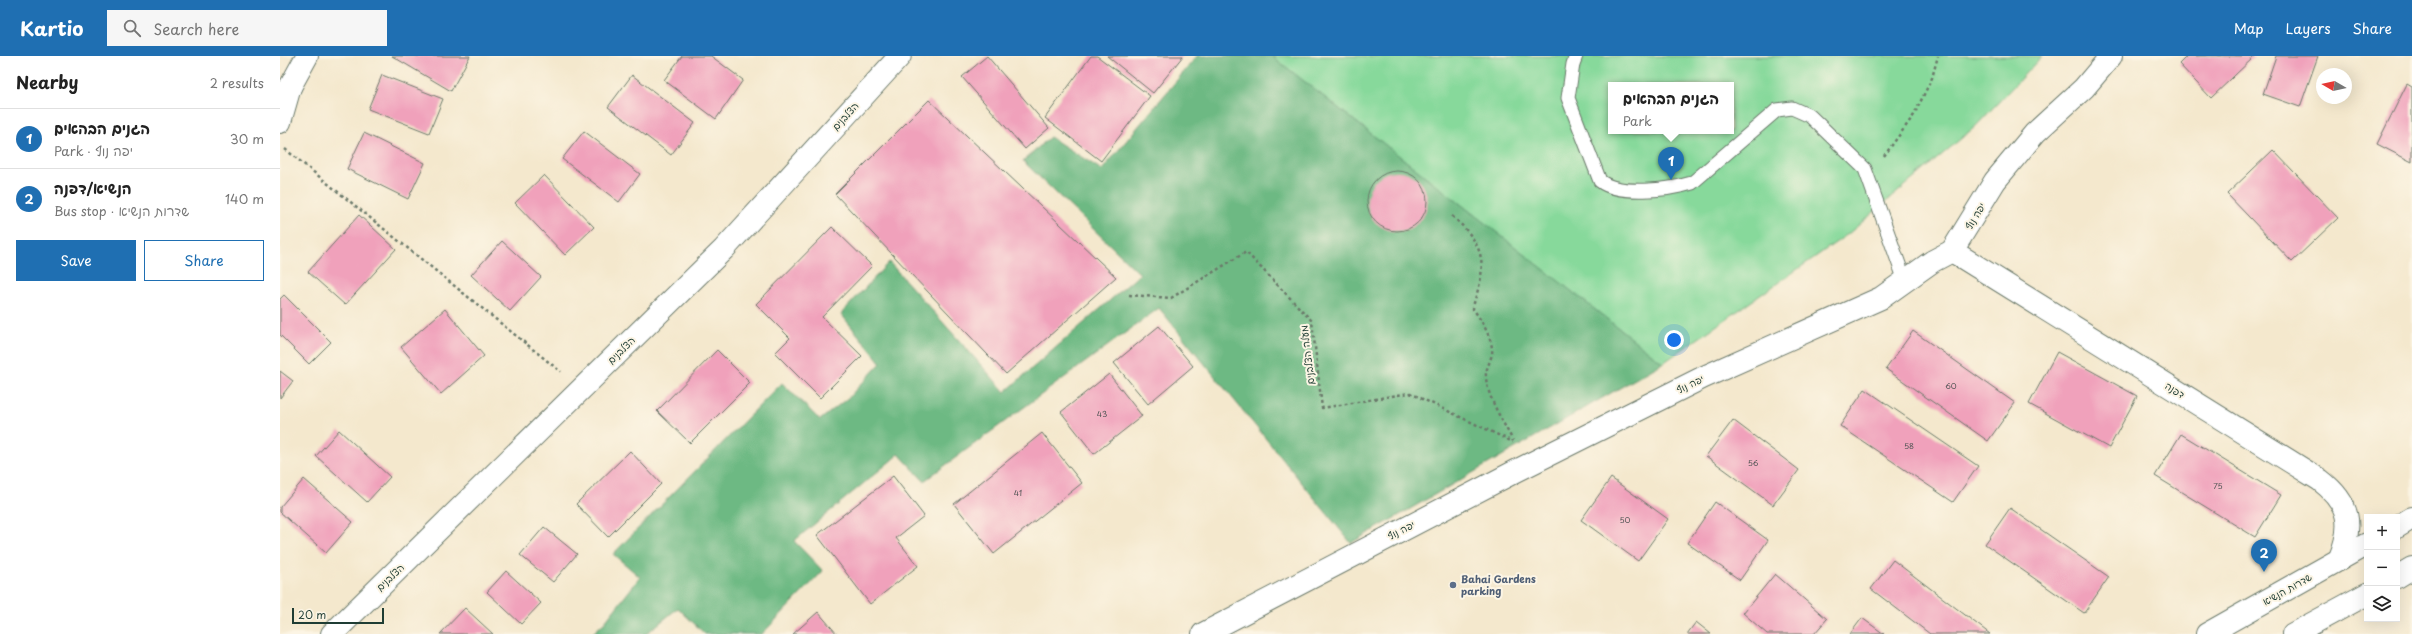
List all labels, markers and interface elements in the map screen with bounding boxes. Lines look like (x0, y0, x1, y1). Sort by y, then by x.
search box (107, 10, 387, 46)
text: Kartio (20, 14, 83, 42)
icon: search (121, 17, 143, 39)
text: Search here (153, 17, 239, 40)
text: Map (2234, 18, 2264, 39)
text: Layers (2286, 18, 2331, 39)
text: Share (2353, 18, 2392, 39)
north arrow (2316, 68, 2352, 104)
text: Nearby (16, 69, 78, 95)
text: 2 results (210, 73, 264, 92)
popup (1608, 82, 1734, 134)
text: הגנים הבהאים (1623, 86, 1719, 109)
street label: הצלבנים (828, 98, 862, 133)
text: Park (1623, 111, 1652, 130)
text: הגנים הבהאים (54, 116, 150, 139)
text: 1 (26, 129, 32, 148)
text: 30 m (230, 129, 264, 148)
text: Park · יפה נוף (54, 141, 133, 160)
pin: 1 (1658, 147, 1684, 180)
text: הנשיא/דפנה (54, 176, 132, 199)
text: 2 (24, 189, 34, 208)
text: 140 m (225, 189, 264, 208)
street label: יפה נוף (1961, 199, 1988, 232)
text: Bus stop · שדרות הנשיא (54, 201, 189, 220)
button: Save (16, 240, 136, 281)
button: Share (144, 240, 264, 281)
street label: מעלה הצלבנים (1295, 324, 1318, 386)
your location (1664, 330, 1684, 350)
street label: הצלבנים (603, 332, 638, 367)
street label: יפה נוף (1673, 370, 1706, 397)
street label: דפנה (2162, 378, 2188, 401)
house number: 60 (1945, 380, 1957, 392)
house number: 43 (1097, 408, 1107, 420)
house number: 58 (1904, 440, 1914, 452)
house number: 56 (1748, 457, 1759, 469)
house number: 75 (2213, 480, 2223, 492)
house number: 41 (1014, 487, 1022, 499)
house number: 50 (1620, 514, 1631, 526)
map controls (2364, 514, 2400, 622)
button: + (2364, 514, 2400, 550)
street label: יפה נוף (1384, 516, 1417, 543)
pin: 2 (2251, 539, 2277, 572)
button: − (2364, 550, 2400, 586)
street label: הצלבנים (372, 559, 407, 594)
street label: שדרות הנשיא (2259, 569, 2314, 608)
place label: Bahai Gardens parking (1461, 571, 1536, 598)
marker: Bahai Gardens parking (1448, 580, 1458, 590)
button: layers (2364, 586, 2400, 622)
scale bar (292, 606, 384, 625)
text: 20 m (298, 606, 326, 623)

